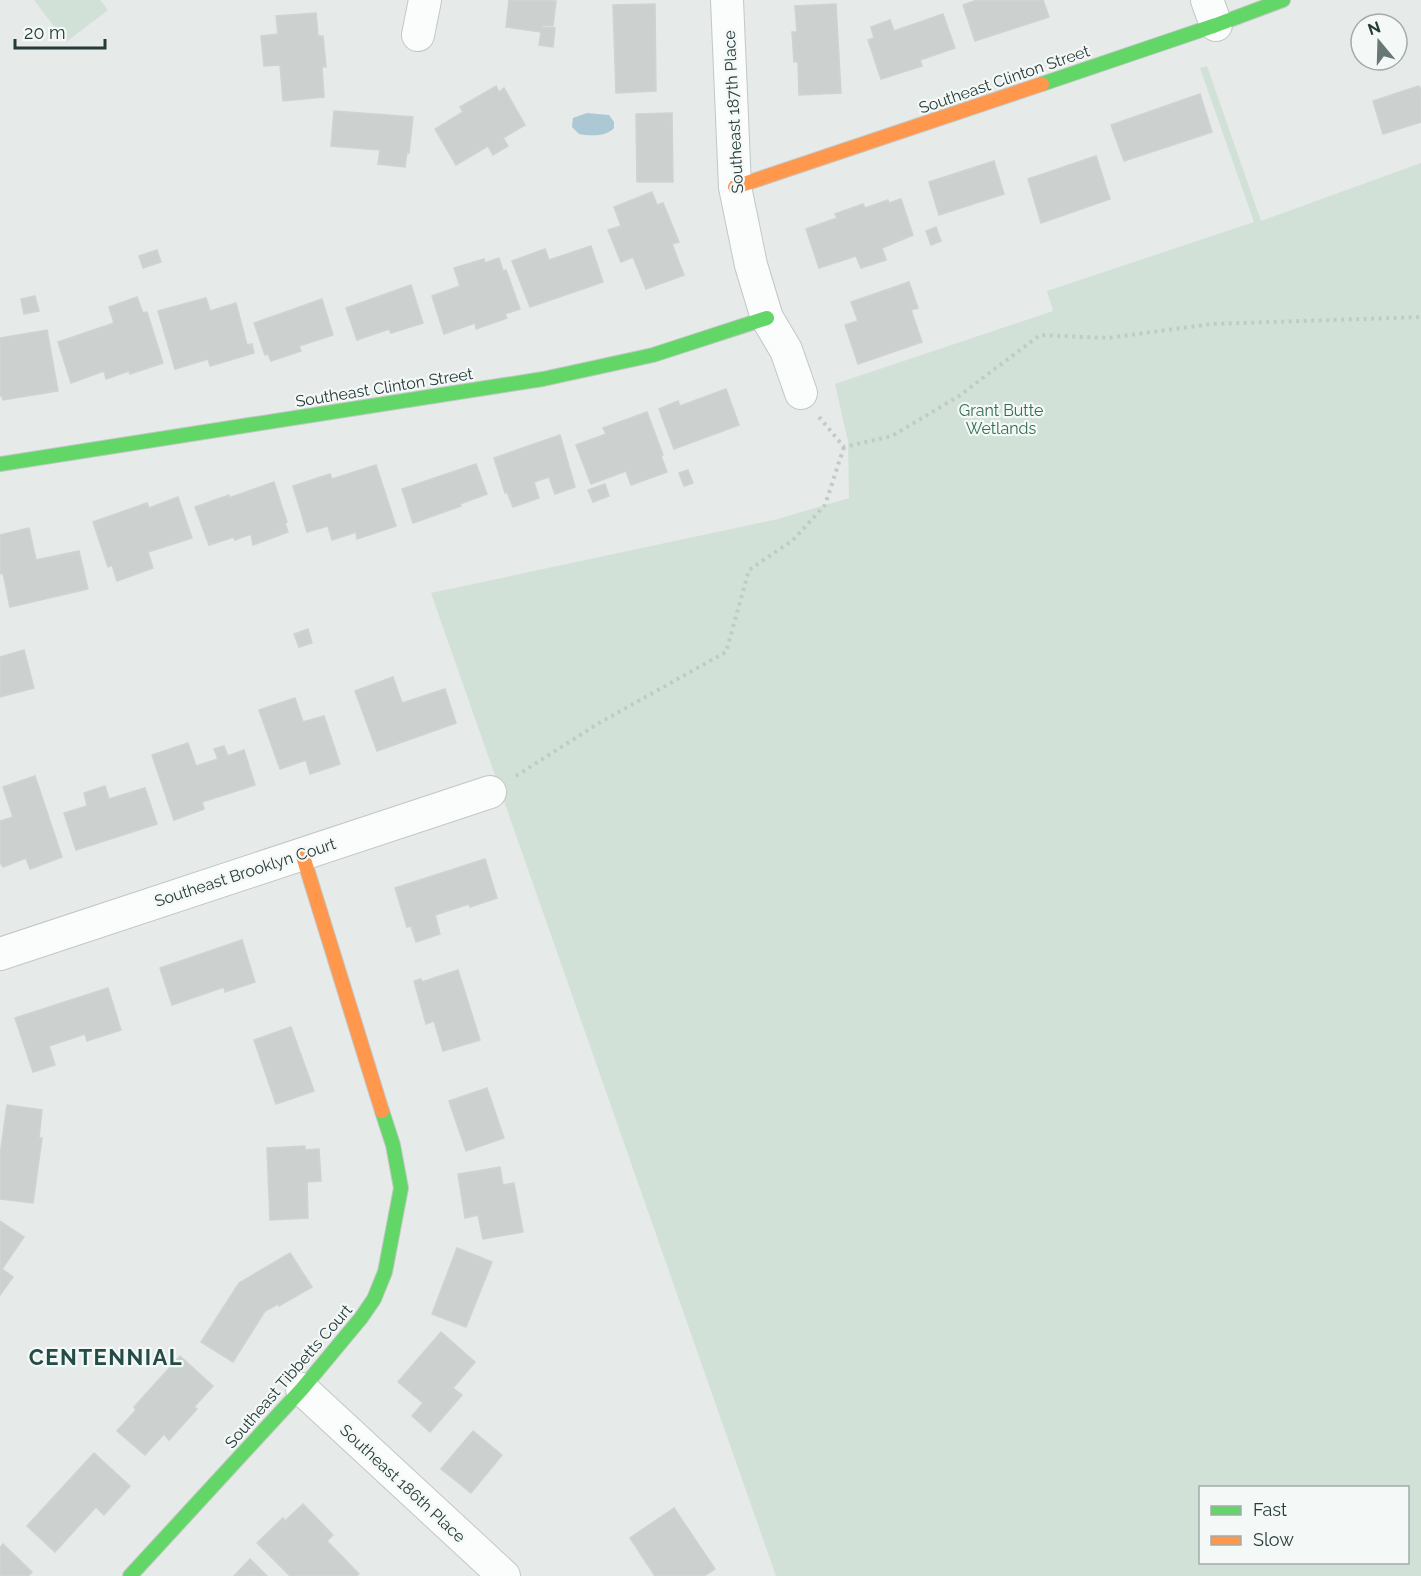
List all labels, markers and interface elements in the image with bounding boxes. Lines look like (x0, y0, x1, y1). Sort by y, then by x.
scale bar (15, 12, 105, 50)
north arrow (1349, 12, 1409, 72)
text: N (1365, 17, 1383, 39)
text: 20 m (24, 22, 66, 43)
street label: Southeast 187th Place (720, 30, 747, 194)
street label: Southeast Clinton Street (916, 41, 1093, 118)
street label: Southeast Clinton Street (294, 364, 475, 411)
park label: Grant Butte Wetlands (959, 401, 1043, 438)
street label: Southeast Brooklyn Court (152, 834, 339, 911)
street label: Southeast Tibbetts Court (221, 1300, 356, 1452)
district label: CENTENNIAL (29, 1344, 183, 1370)
street label: Southeast 186th Place (336, 1420, 469, 1546)
legend (1199, 1486, 1409, 1564)
text: Fast (1253, 1499, 1287, 1520)
text: Slow (1253, 1529, 1294, 1550)

